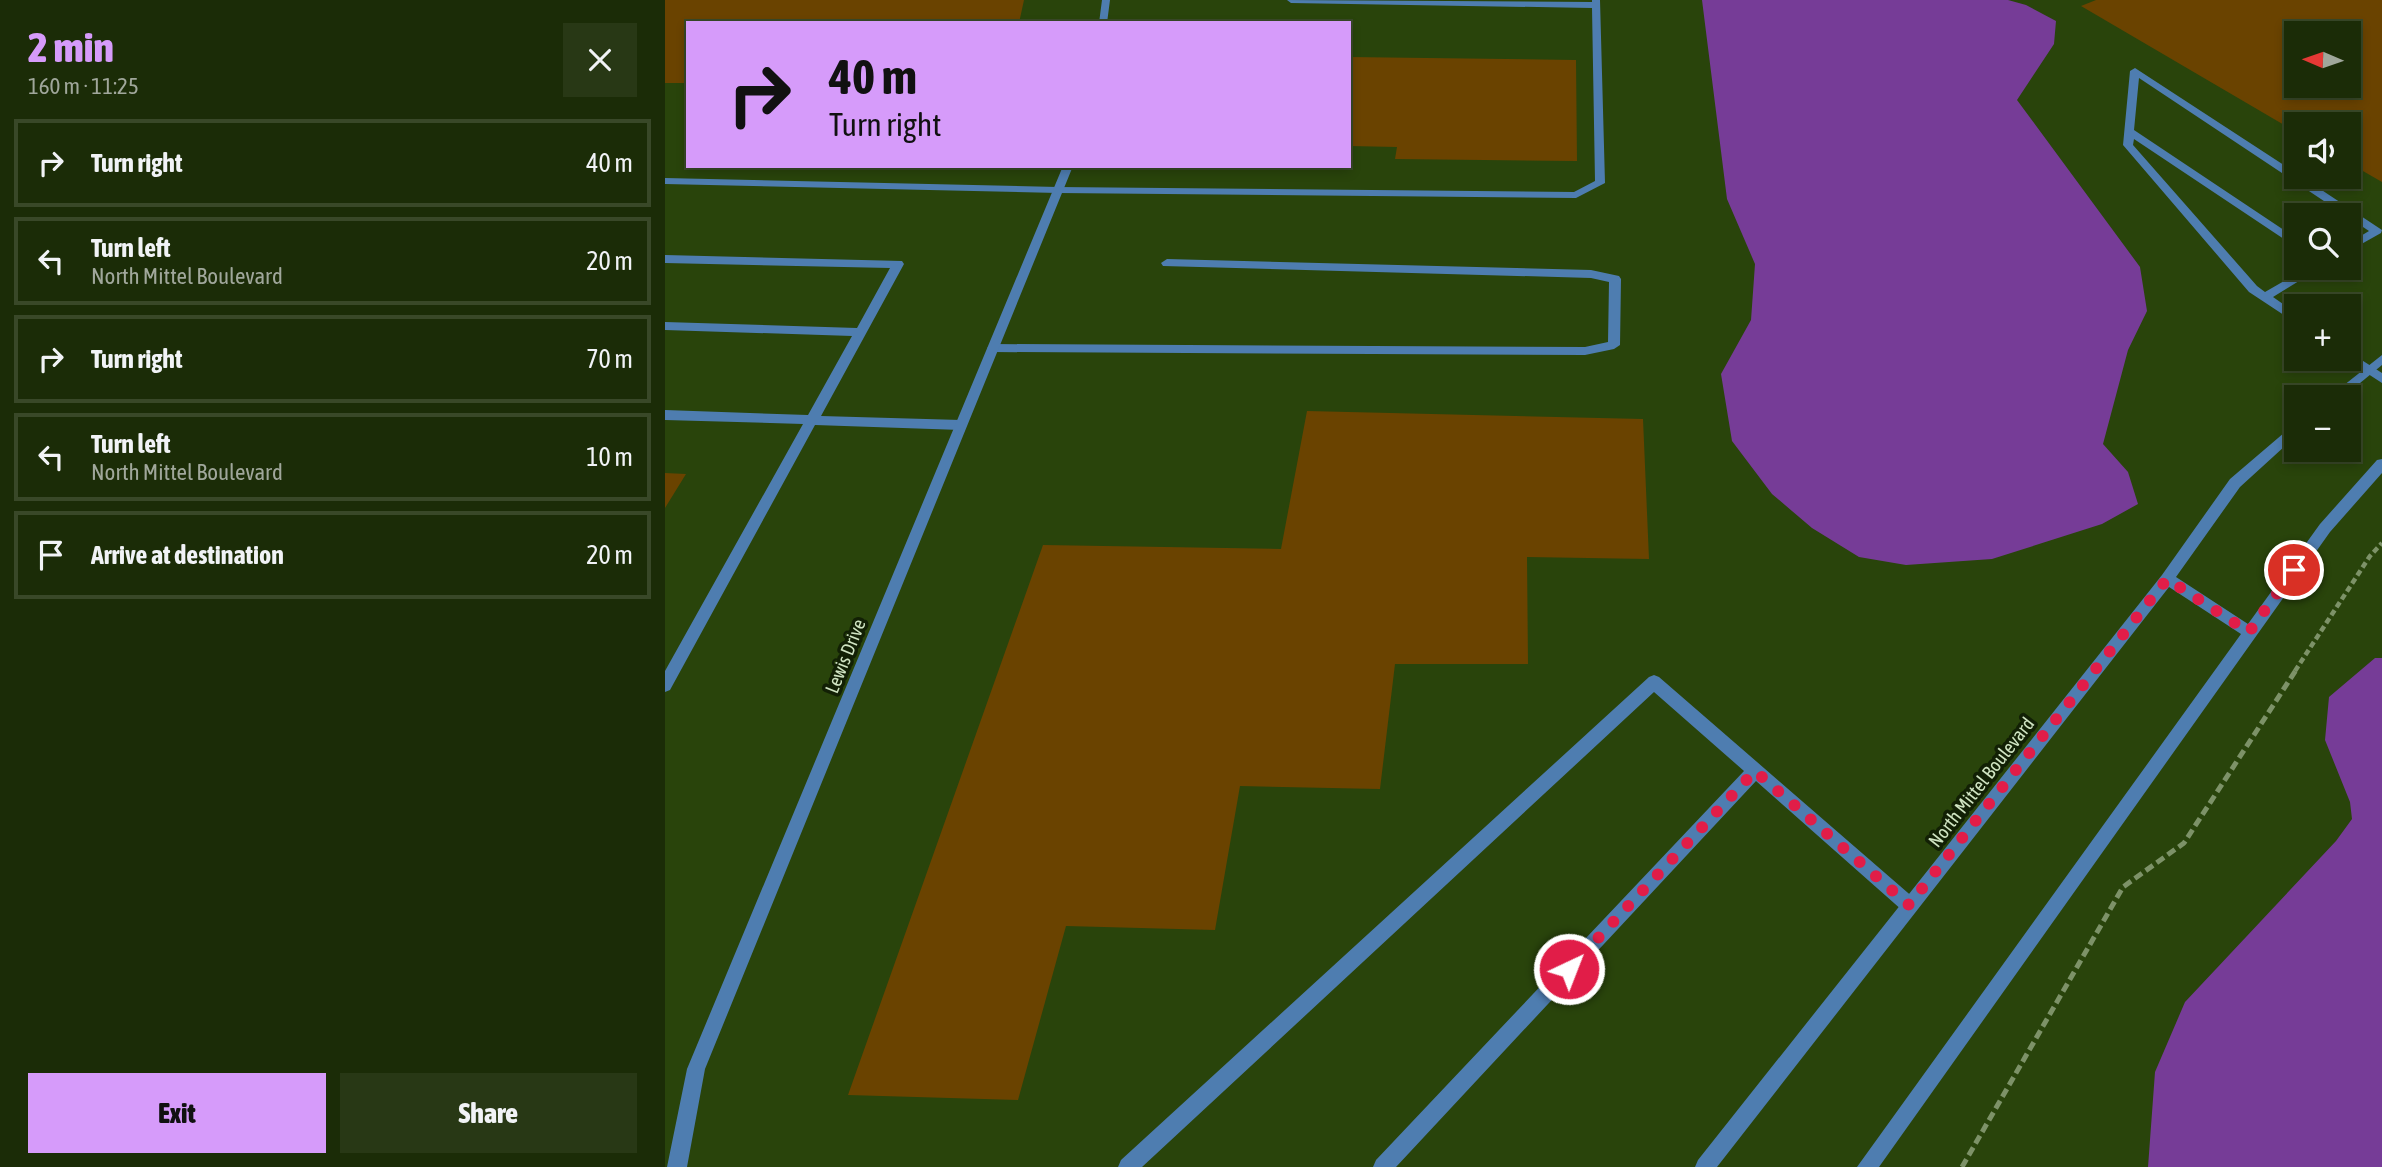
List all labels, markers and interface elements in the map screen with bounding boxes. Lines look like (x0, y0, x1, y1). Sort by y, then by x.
north arrow (2284, 21, 2361, 98)
map controls (2284, 21, 2361, 462)
text: 2 min (28, 23, 114, 71)
button: close (563, 23, 637, 97)
text: 40 m (829, 48, 917, 104)
icon: right (714, 49, 805, 140)
text: 160 m · 11:25 (28, 73, 139, 99)
text: Turn right (829, 106, 942, 143)
button: sound (2284, 112, 2361, 189)
icon: right (32, 144, 70, 182)
text: Turn right (91, 148, 182, 178)
text: 40 m (586, 148, 633, 178)
button: search (2284, 203, 2361, 280)
text: Turn left (91, 233, 171, 263)
icon: left (32, 242, 70, 280)
text: 20 m (586, 246, 633, 276)
text: North Mittel Boulevard (91, 263, 283, 289)
button: + (2284, 294, 2361, 371)
icon: right (32, 340, 70, 378)
text: Turn right (91, 344, 182, 374)
text: 70 m (586, 344, 633, 374)
button: − (2284, 385, 2361, 462)
text: Turn left (91, 429, 171, 459)
icon: left (32, 438, 70, 476)
text: 10 m (586, 442, 633, 472)
text: North Mittel Boulevard (91, 459, 283, 485)
icon: arrive (32, 536, 70, 574)
text: Arrive at destination (91, 540, 284, 570)
text: 20 m (586, 540, 633, 570)
pin (2264, 540, 2324, 600)
icon: arrive (2275, 551, 2313, 589)
street label: Lewis Drive (820, 616, 870, 696)
street label: North Mittel Boulevard (1924, 713, 2038, 851)
position arrow (1532, 932, 1606, 1006)
button: Exit (28, 1073, 326, 1153)
button: Share (340, 1073, 637, 1153)

